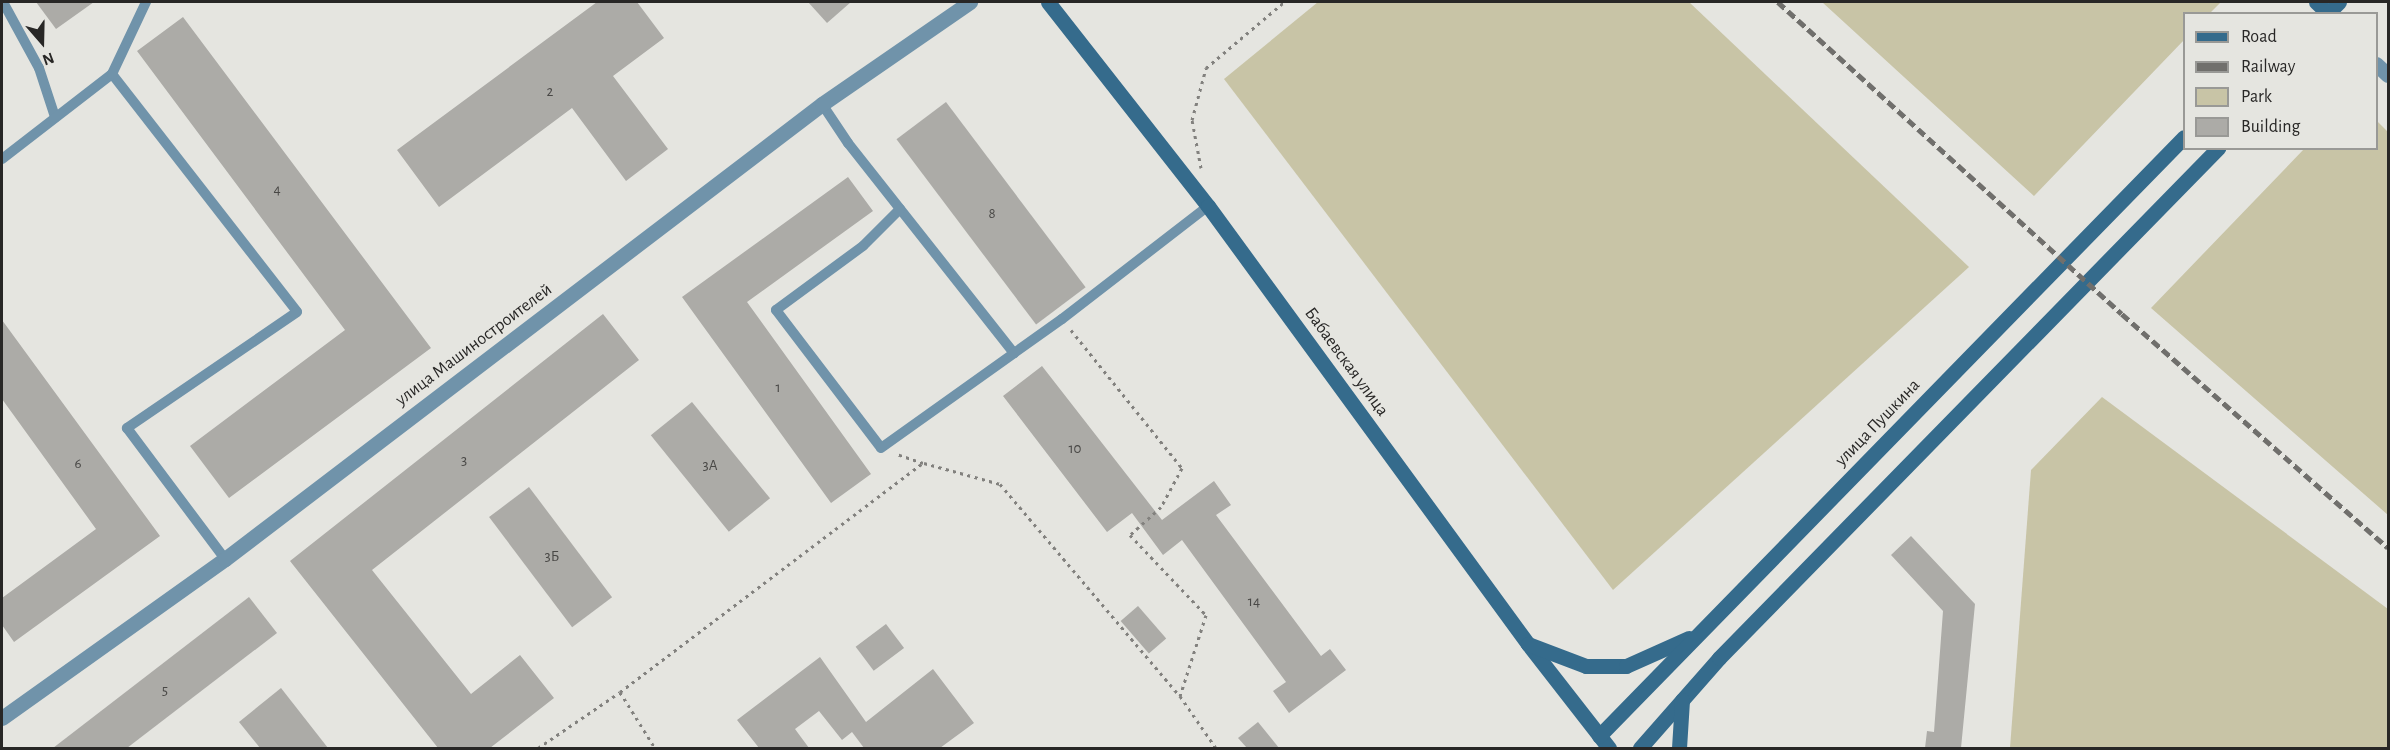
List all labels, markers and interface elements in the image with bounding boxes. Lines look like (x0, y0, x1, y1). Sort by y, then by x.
north arrow (12, 12, 72, 72)
legend (2183, 12, 2378, 150)
text: Road (2241, 28, 2277, 46)
text: N (40, 49, 56, 68)
text: Railway (2241, 58, 2295, 76)
house number: 2 (547, 83, 553, 101)
text: Park (2241, 88, 2272, 106)
text: Building (2241, 118, 2300, 136)
house number: 4 (273, 181, 281, 199)
house number: 8 (988, 205, 996, 223)
street label: улица Машиностроителей (392, 279, 556, 411)
street label: Бабаевская улица (1299, 303, 1393, 421)
street label: улица Пушкина (1831, 375, 1925, 471)
house number: 1 (775, 379, 781, 397)
house number: 10 (1068, 440, 1082, 458)
house number: 3 (461, 452, 467, 470)
house number: 6 (74, 455, 82, 473)
house number: 3А (703, 457, 717, 475)
house number: 3Б (545, 548, 559, 566)
house number: 14 (1248, 593, 1260, 611)
house number: 5 (162, 682, 168, 700)

